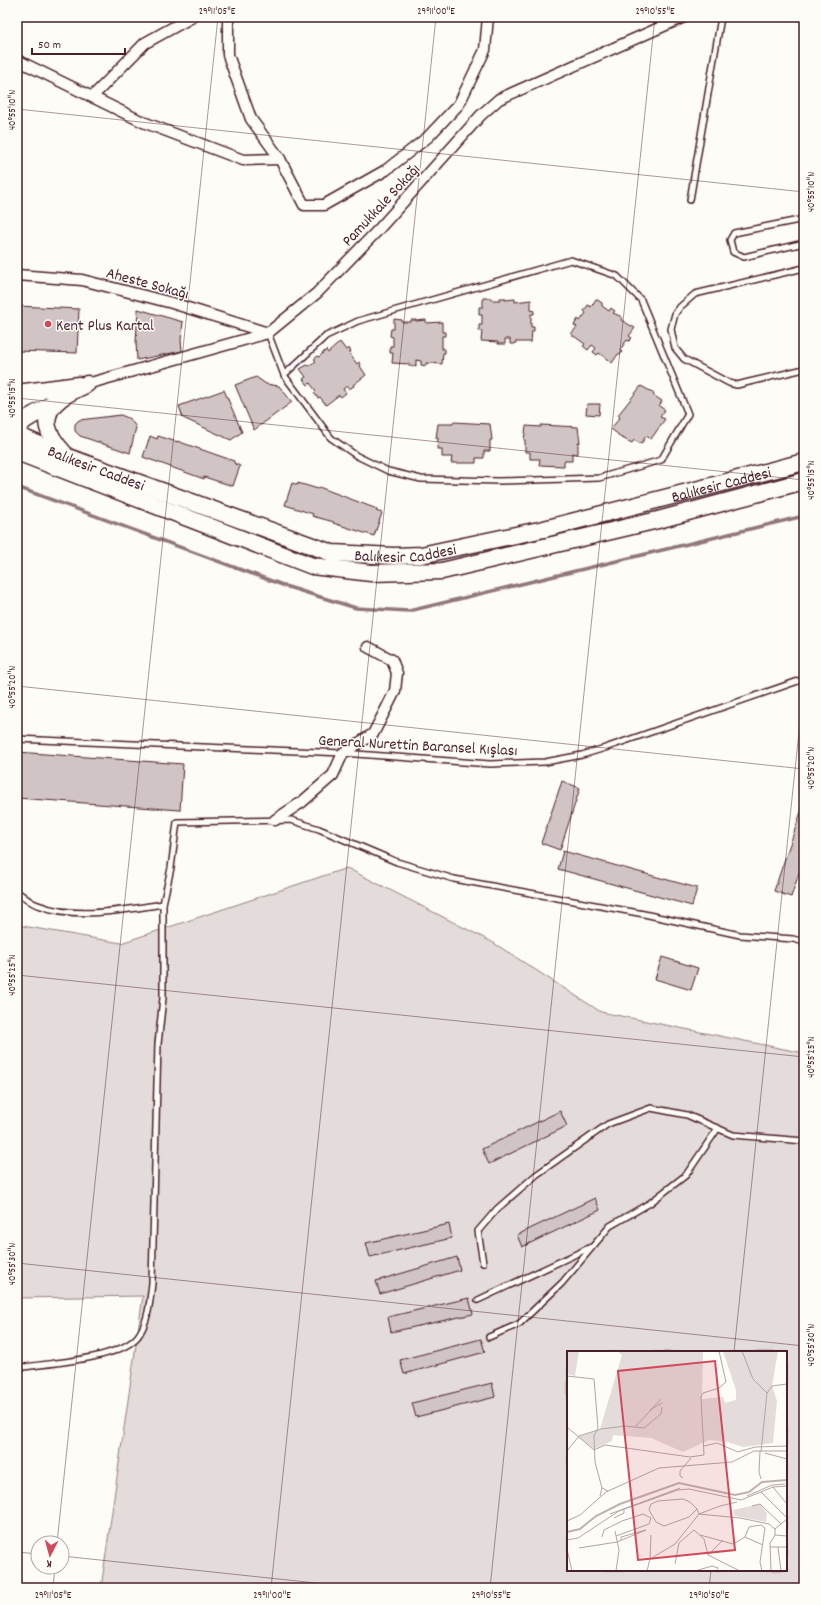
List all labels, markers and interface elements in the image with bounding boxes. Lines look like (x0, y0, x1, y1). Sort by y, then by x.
text: 29°11'05"E (199, 5, 236, 19)
text: 29°11'00"E (417, 5, 455, 19)
text: 29°10'55"E (635, 5, 675, 19)
scale bar (32, 30, 125, 56)
text: 50 m (38, 37, 61, 54)
text: 40°55'10"N (6, 90, 20, 130)
street label: Pamukkale Sokağı (337, 159, 426, 252)
text: 40°55'10"N (805, 172, 819, 212)
street label: Aheste Sokağı (103, 262, 191, 306)
place label: Kent Plus Kartal (56, 315, 154, 338)
marker: Kent Plus Kartal (43, 319, 53, 329)
text: 40°55'15"N (6, 378, 20, 418)
street label: Balıkesir Caddesi (44, 441, 148, 498)
text: 40°55'15"N (805, 460, 819, 500)
street label: Balıkesir Caddesi (669, 462, 774, 510)
street label: Balıkesir Caddesi (354, 539, 459, 570)
text: 40°55'20"N (6, 666, 20, 708)
street label: General Nurettin Baransel Kışlası (318, 730, 518, 763)
text: 40°55'20"N (805, 747, 819, 789)
text: 40°55'25"N (6, 954, 20, 996)
text: 40°55'25"N (805, 1036, 819, 1078)
text: 40°55'30"N (6, 1243, 20, 1285)
text: 40°55'30"N (805, 1324, 819, 1366)
inset map (567, 1351, 787, 1571)
north arrow (30, 1535, 70, 1575)
text: K (46, 1555, 53, 1571)
text: 29°11'05"E (35, 1589, 72, 1603)
text: 29°11'00"E (253, 1589, 291, 1603)
text: 29°10'55"E (471, 1589, 511, 1603)
text: 29°10'50"E (689, 1589, 729, 1603)

